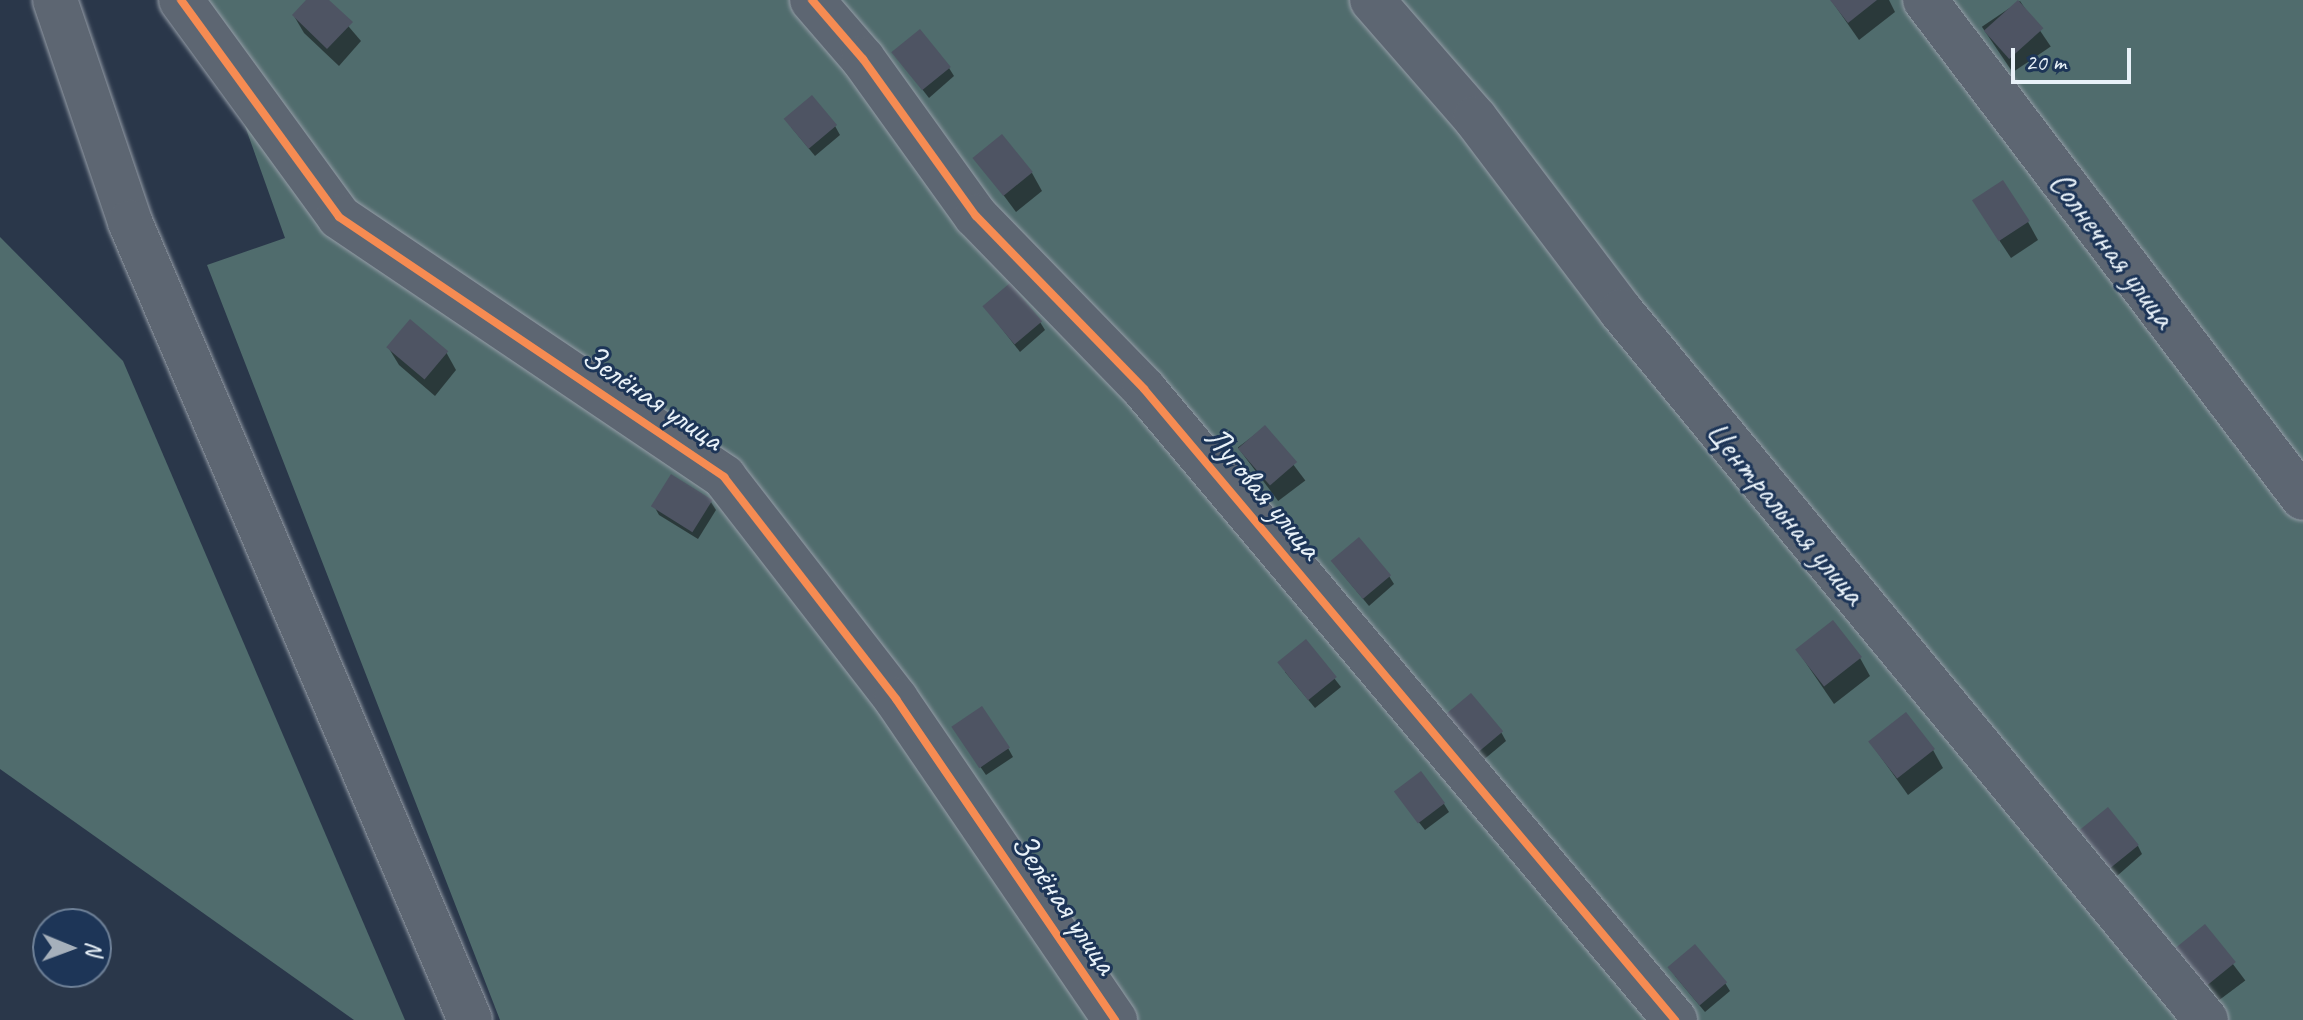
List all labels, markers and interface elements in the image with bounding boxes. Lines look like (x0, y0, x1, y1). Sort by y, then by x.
scale bar (2015, 32, 2135, 82)
text: 20 m (2025, 47, 2066, 77)
street label: Солнечная улица (2040, 161, 2186, 337)
street label: Зелёная улица (573, 334, 733, 460)
street label: Центральная улица (1697, 411, 1875, 613)
street label: Луговая улица (1196, 416, 1332, 568)
street label: Зелёная улица (1002, 823, 1128, 983)
north arrow (32, 908, 112, 988)
text: N (80, 941, 108, 955)

